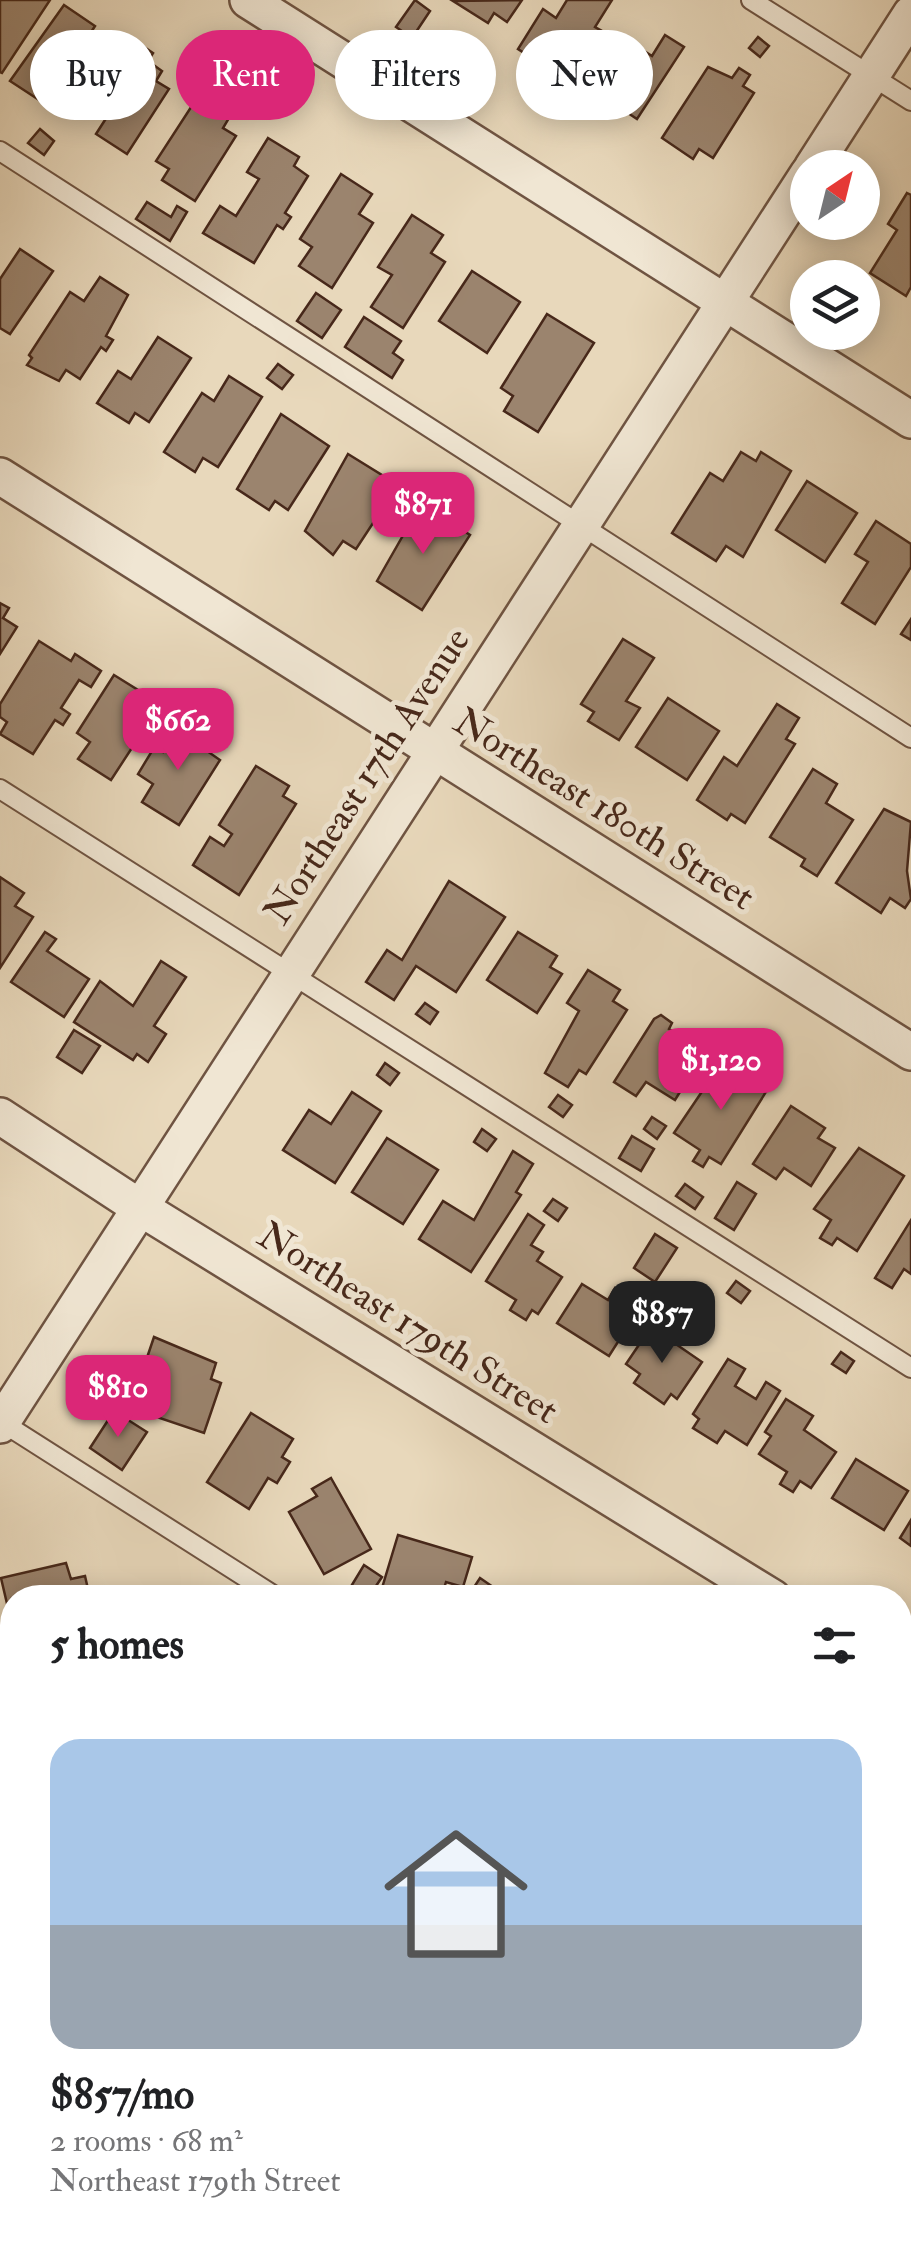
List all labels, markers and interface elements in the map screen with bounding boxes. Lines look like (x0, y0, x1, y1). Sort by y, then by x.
chip: Buy (30, 30, 156, 120)
chip: Rent (176, 30, 315, 120)
chip: Filters (335, 30, 496, 120)
chip: New (516, 30, 653, 120)
north arrow (790, 150, 880, 240)
map controls (790, 150, 880, 350)
button: layers (790, 260, 880, 350)
pin: $871 (364, 472, 482, 557)
text: $871 (393, 484, 453, 524)
street label: Northeast 17th Avenue (253, 619, 481, 933)
pin: $662 (119, 688, 237, 773)
street label: Northeast 180th Street (445, 697, 763, 921)
text: $662 (145, 700, 211, 740)
pin: $1,120 (640, 1028, 802, 1113)
text: $1,120 (680, 1040, 762, 1080)
street label: Northeast 179th Street (249, 1211, 567, 1435)
pin: $857 (603, 1281, 721, 1366)
text: $857 (631, 1293, 693, 1333)
pin: $810 (59, 1355, 177, 1440)
text: $810 (88, 1367, 148, 1407)
icon: filters (807, 1618, 862, 1673)
text: 5 homes (50, 1619, 184, 1671)
icon: home (366, 1804, 546, 1984)
text: $857/mo (50, 2069, 194, 2121)
text: 2 rooms · 68 m² (50, 2121, 243, 2161)
text: Northeast 179th Street (50, 2161, 341, 2201)

